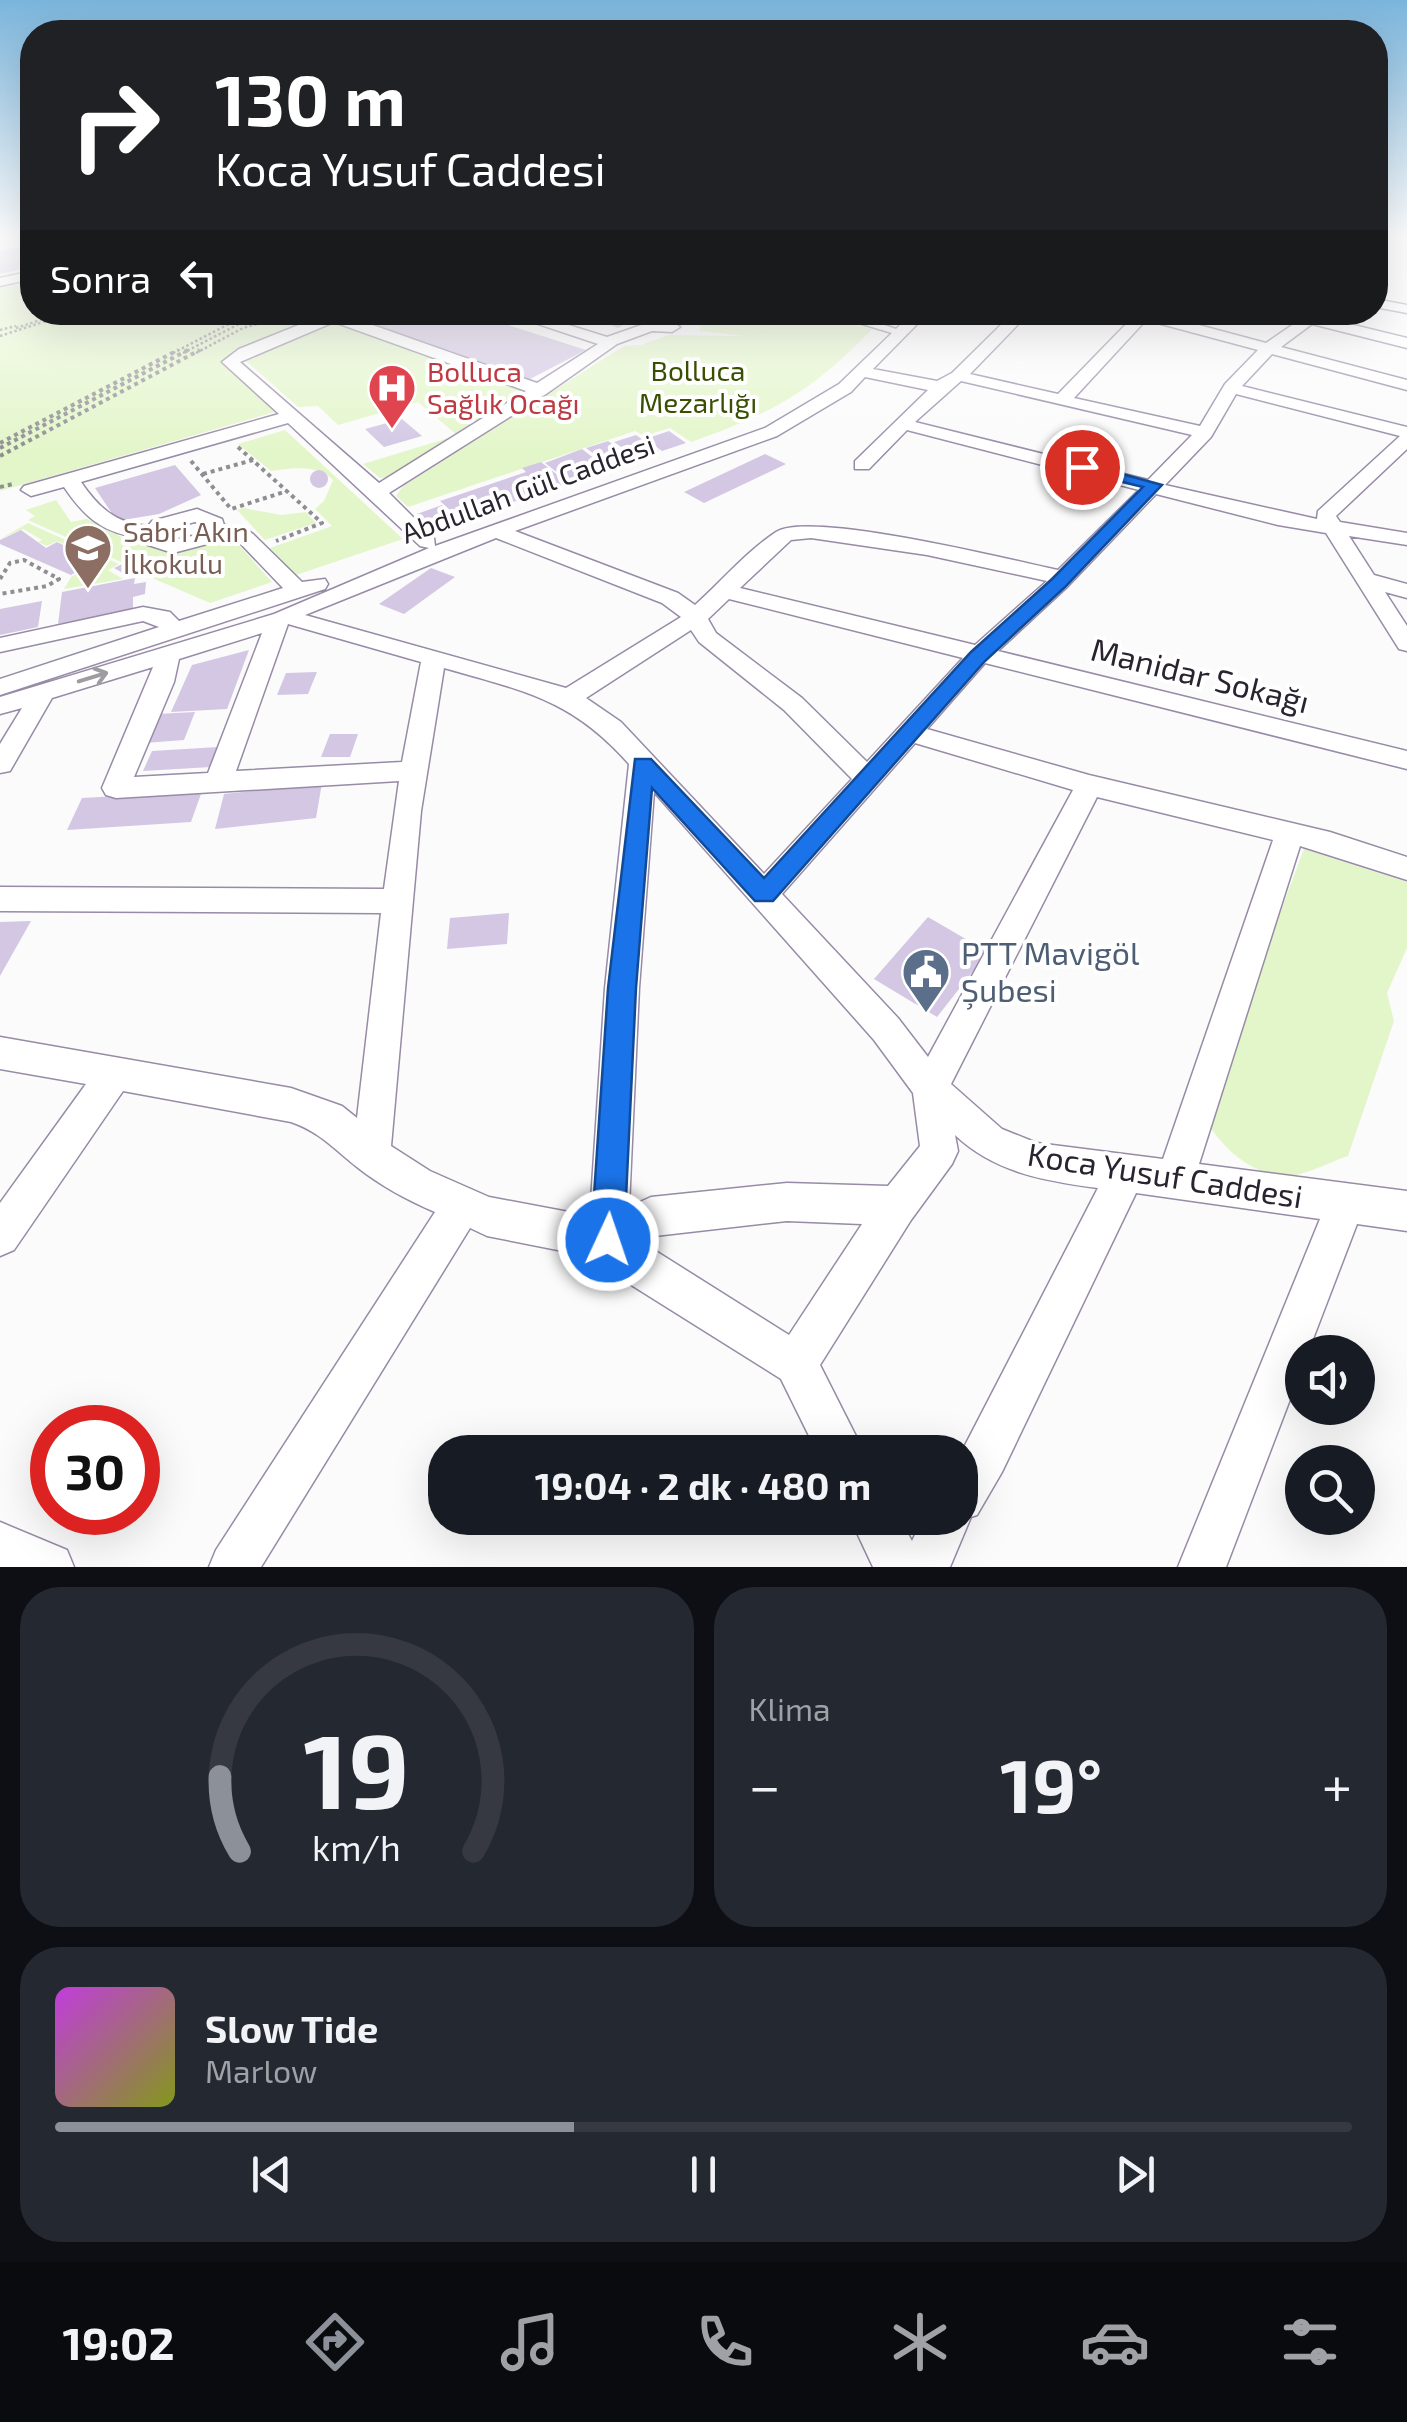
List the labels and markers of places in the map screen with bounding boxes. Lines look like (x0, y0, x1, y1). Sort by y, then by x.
place label: Bolluca Sağlık Ocağı (427, 354, 580, 420)
hospital icon: Bolluca Sağlık Ocağı (366, 362, 418, 430)
pin (1040, 425, 1125, 510)
place label: Sabri Akın İlkokulu (123, 514, 249, 580)
school or university icon: Sabri Akın İlkokulu (62, 522, 114, 590)
place label: PTT Mavigöl Şubesi (961, 933, 1140, 1010)
public building icon: PTT Mavigöl Şubesi (900, 946, 952, 1014)

